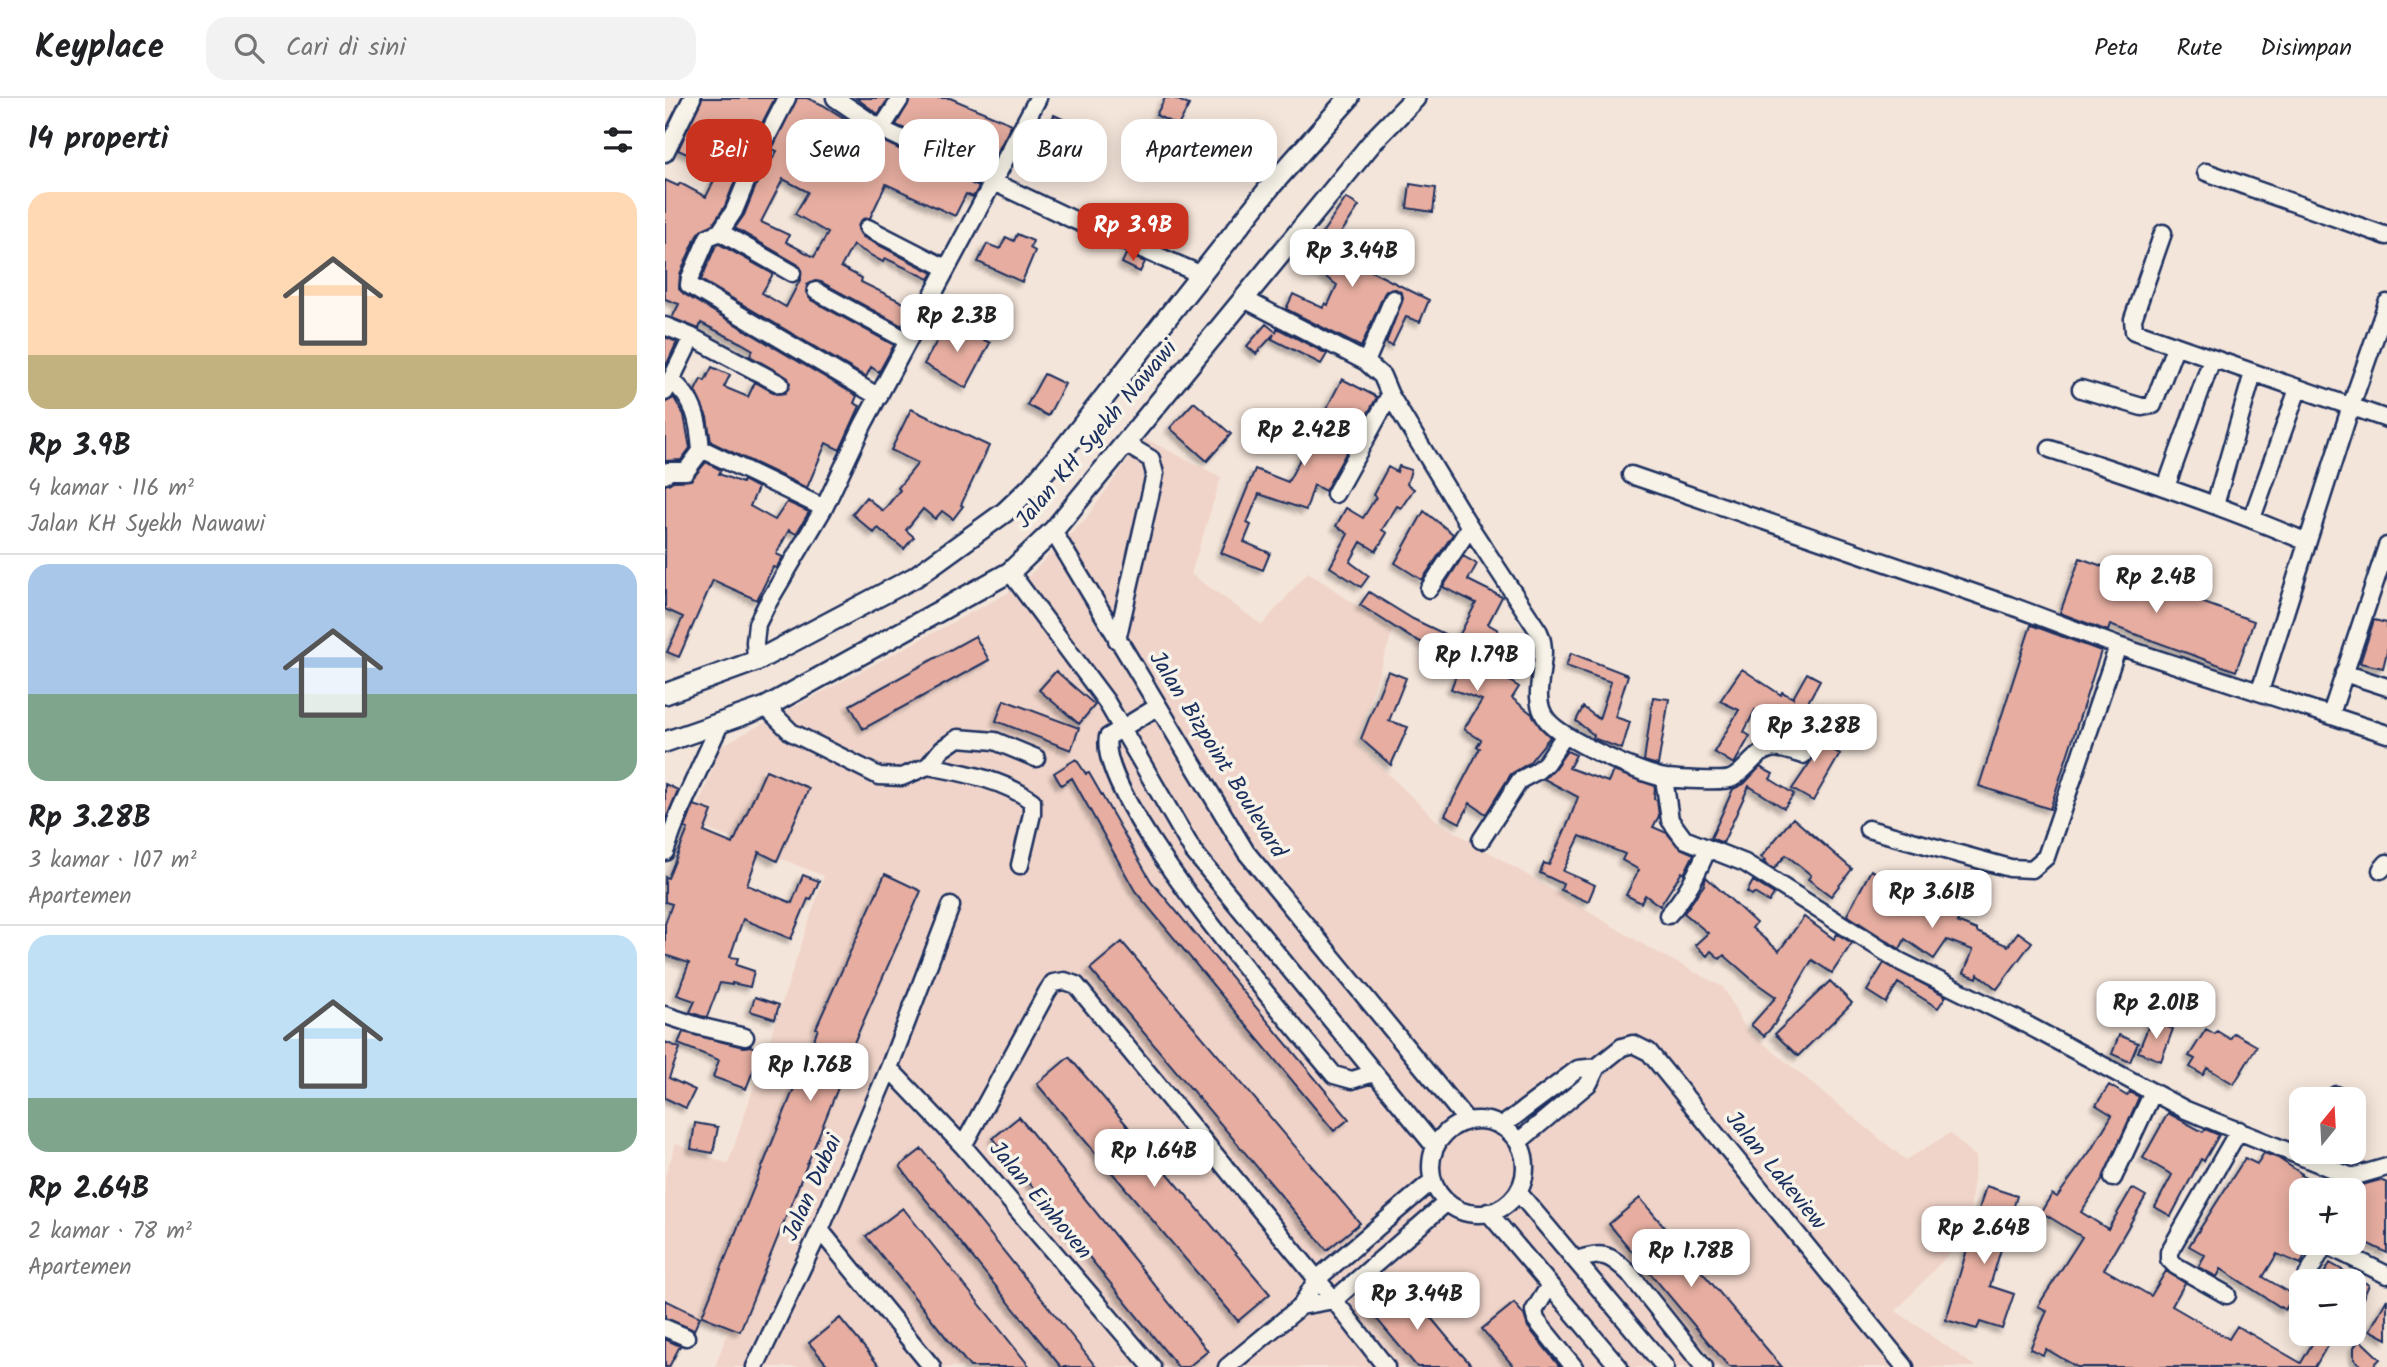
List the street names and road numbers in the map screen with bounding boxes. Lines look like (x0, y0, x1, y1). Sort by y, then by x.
street label: Jalan KH Syekh Nawawi (1007, 332, 1188, 537)
street label: Jalan Bizpoint Boulevard (1138, 644, 1296, 866)
street label: Jalan Lakeview (1715, 1103, 1835, 1239)
street label: Jalan Dubai (773, 1127, 853, 1247)
street label: Jalan Einhoven (979, 1134, 1101, 1268)

